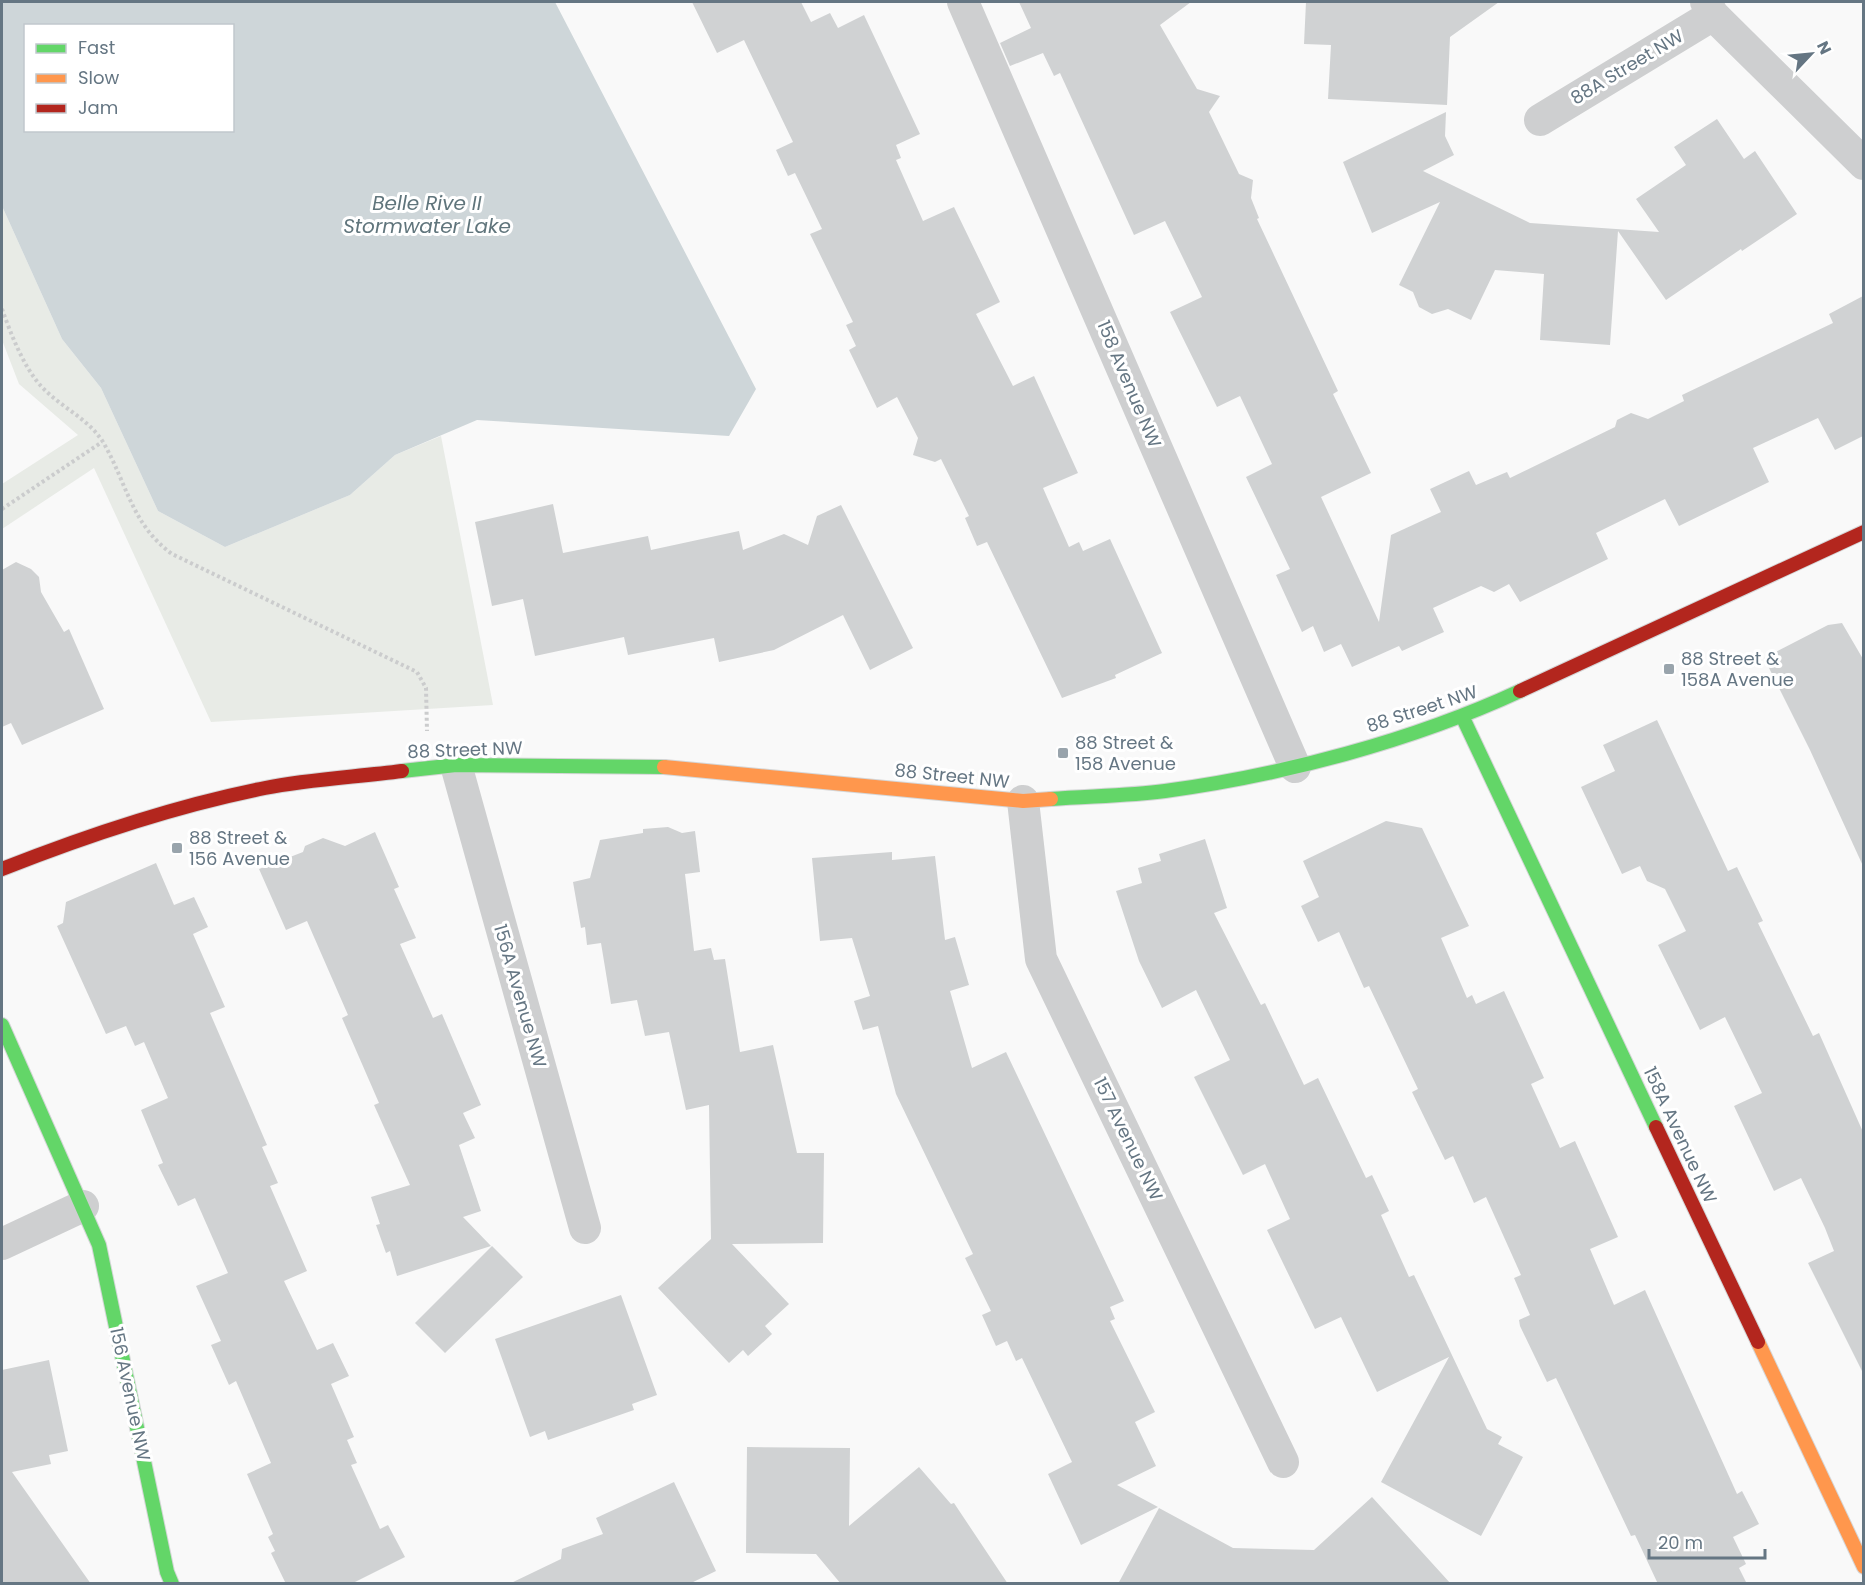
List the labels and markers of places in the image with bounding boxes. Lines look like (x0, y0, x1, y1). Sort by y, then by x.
place label: 88 Street & 158A Avenue (1681, 646, 1794, 692)
marker: 88 Street & 158A Avenue (1662, 662, 1676, 676)
place label: 88 Street & 158 Avenue (1075, 730, 1176, 776)
marker: 88 Street & 158 Avenue (1056, 746, 1070, 760)
place label: 88 Street & 156 Avenue (189, 825, 290, 871)
marker: 88 Street & 156 Avenue (170, 841, 184, 855)

